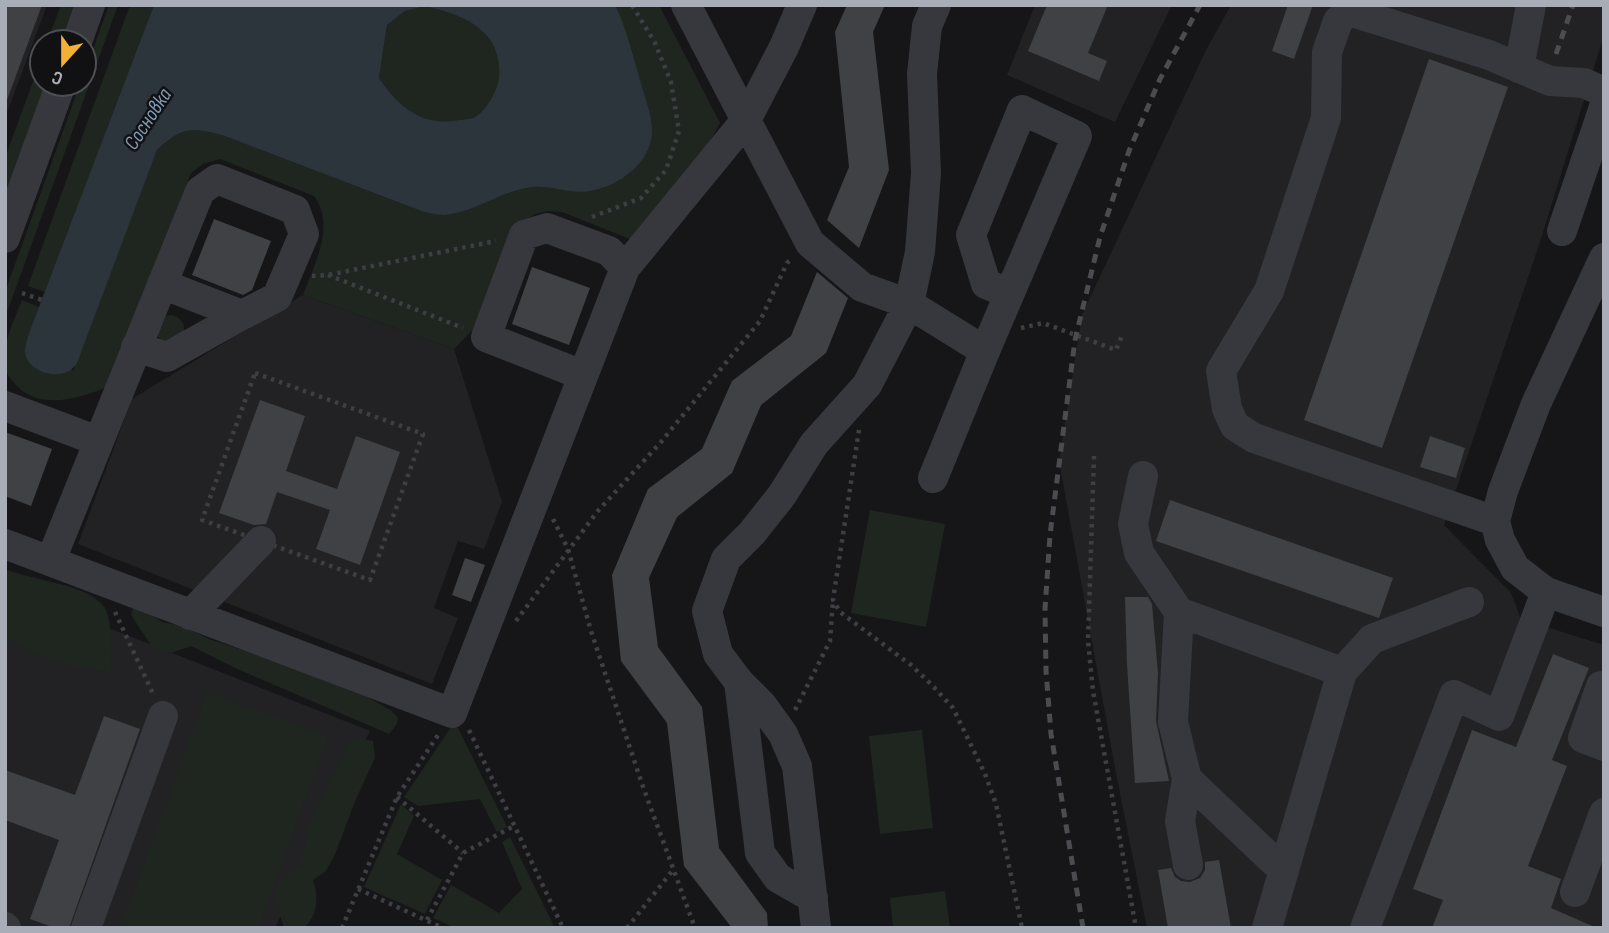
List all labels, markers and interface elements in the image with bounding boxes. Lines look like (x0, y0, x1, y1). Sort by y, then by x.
north arrow (28, 28, 98, 98)
text: С (49, 65, 66, 90)
water label: Сосновка (119, 83, 177, 154)

